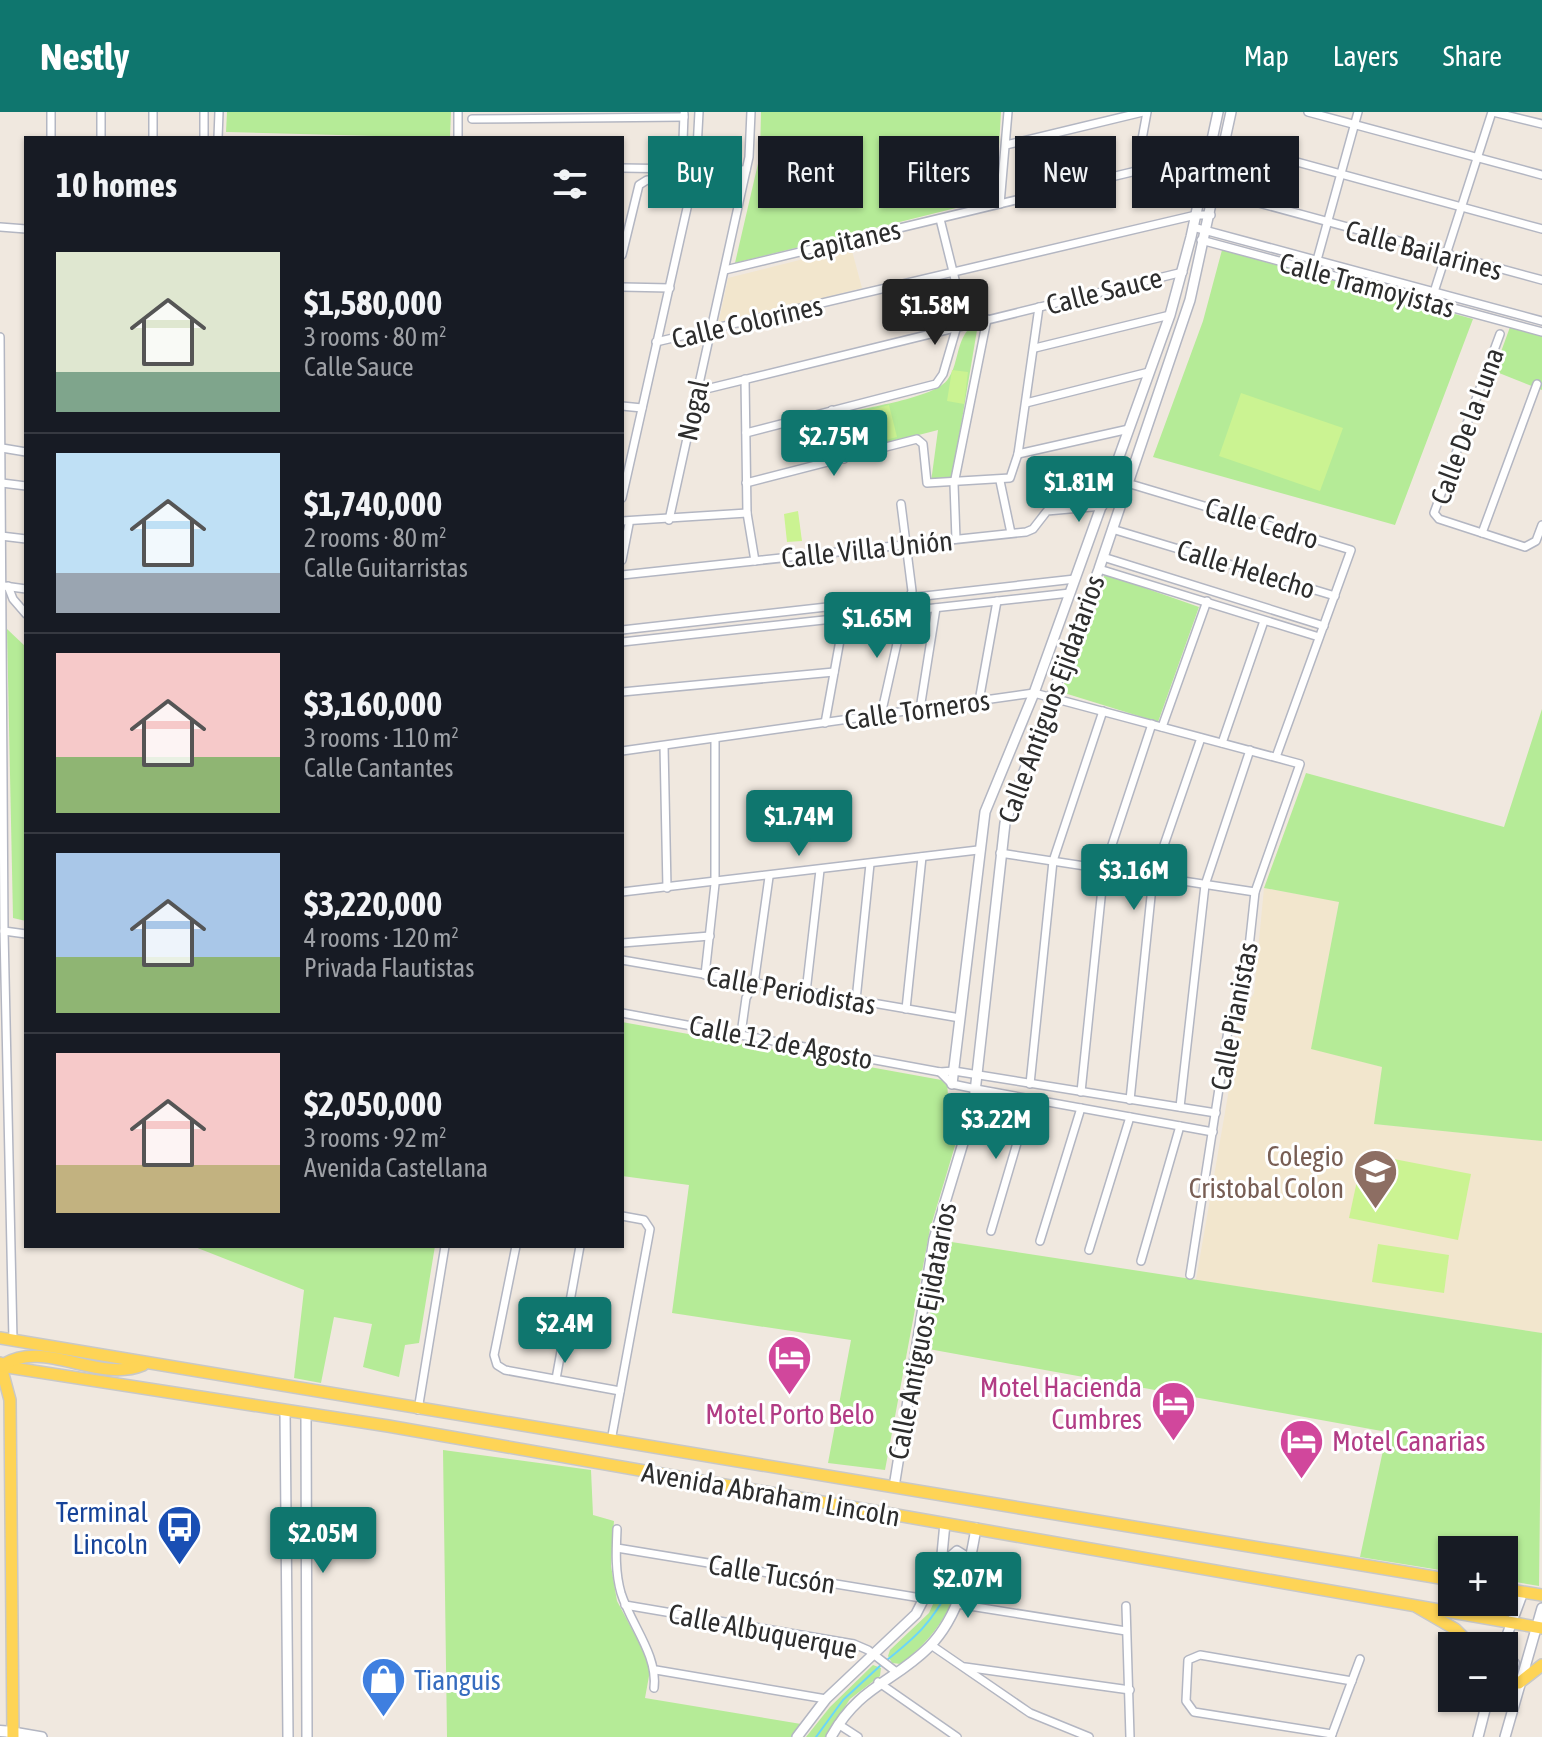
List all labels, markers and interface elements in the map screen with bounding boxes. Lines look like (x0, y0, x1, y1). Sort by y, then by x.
text: Nestly (40, 35, 129, 78)
text: Map (1244, 40, 1289, 72)
text: Layers (1333, 40, 1399, 72)
text: Share (1443, 40, 1502, 72)
chip: Buy (648, 136, 742, 208)
chip: Rent (758, 136, 863, 208)
chip: Filters (879, 136, 999, 208)
chip: New (1015, 136, 1116, 208)
chip: Apartment (1132, 136, 1299, 208)
icon: filters (548, 162, 592, 206)
text: 10 homes (56, 165, 177, 204)
street label: Capitanes (796, 213, 904, 267)
street label: Calle Bailarines (1342, 214, 1506, 286)
street label: Calle Tramoyistas (1276, 246, 1458, 324)
street label: Calle Sauce (1043, 261, 1165, 321)
pin: $1.58M (870, 279, 1000, 347)
text: $1,580,000 (304, 283, 442, 322)
icon: home (120, 284, 216, 380)
street label: Calle Colorines (669, 289, 825, 355)
text: $1.58M (900, 290, 970, 320)
text: 3 rooms · 80 m² (304, 322, 446, 352)
street label: Calle De la Luna (1424, 343, 1510, 509)
text: Calle Sauce (304, 352, 414, 382)
street label: Nogal (671, 376, 715, 443)
pin: $2.75M (769, 410, 899, 478)
text: $2.75M (799, 421, 869, 451)
pin: $1.81M (1014, 456, 1144, 524)
text: $1.81M (1044, 467, 1114, 497)
text: $1,740,000 (304, 484, 442, 523)
icon: home (120, 485, 216, 581)
street label: Calle Cedro (1202, 491, 1322, 555)
text: 2 rooms · 80 m² (304, 523, 446, 553)
street label: Calle Villa Unión (780, 524, 954, 574)
street label: Calle Helecho (1173, 533, 1319, 605)
text: Calle Guitarristas (304, 553, 468, 583)
street label: Calle Antiguos Ejidatarios (991, 571, 1111, 827)
pin: $1.65M (812, 592, 942, 660)
text: $1.65M (842, 603, 912, 633)
text: $3,160,000 (304, 684, 442, 723)
street label: Calle Torneros (842, 684, 992, 736)
icon: home (120, 685, 216, 781)
text: 3 rooms · 110 m² (304, 723, 459, 753)
text: Calle Cantantes (304, 753, 453, 783)
pin: $1.74M (734, 790, 864, 858)
text: $1.74M (764, 801, 834, 831)
pin: $3.16M (1069, 844, 1199, 912)
text: $3.16M (1099, 855, 1169, 885)
text: $3,220,000 (304, 884, 442, 923)
icon: home (120, 885, 216, 981)
text: 4 rooms · 120 m² (304, 923, 459, 953)
street label: Calle Pianistas (1204, 939, 1264, 1093)
text: Privada Flautistas (304, 953, 474, 983)
street label: Calle Periodistas (704, 959, 878, 1021)
street label: Calle 12 de Agosto (687, 1009, 875, 1075)
text: $2,050,000 (304, 1084, 442, 1123)
icon: home (120, 1085, 216, 1181)
pin: $3.22M (931, 1093, 1061, 1161)
text: $3.22M (961, 1104, 1031, 1134)
text: 3 rooms · 92 m² (304, 1123, 446, 1153)
place label: Colegio Cristobal Colon (1189, 1140, 1344, 1204)
school or university icon: Colegio Cristobal Colon (1351, 1148, 1399, 1211)
text: Avenida Castellana (304, 1153, 488, 1183)
street label: Calle Antiguos Ejidatarios (881, 1200, 963, 1462)
pin: $2.4M (509, 1297, 621, 1365)
text: $2.4M (536, 1308, 594, 1338)
hotel icon: Motel Porto Belo (766, 1333, 814, 1396)
place label: Motel Hacienda Cumbres (980, 1371, 1142, 1435)
hotel icon: Motel Hacienda Cumbres (1149, 1379, 1197, 1442)
place label: Motel Porto Belo (705, 1398, 875, 1430)
hotel icon: Motel Canarias (1277, 1417, 1325, 1480)
place label: Motel Canarias (1332, 1425, 1486, 1457)
street label: Avenida Abraham Lincoln (639, 1456, 903, 1532)
place label: Terminal Lincoln (56, 1496, 149, 1560)
bus stop icon: Terminal Lincoln (155, 1504, 203, 1567)
pin: $2.05M (258, 1507, 388, 1575)
text: $2.05M (288, 1518, 358, 1548)
map controls (1438, 1536, 1518, 1712)
button: + (1438, 1536, 1518, 1616)
street label: Calle Tucsón (706, 1548, 838, 1600)
pin: $2.07M (903, 1552, 1033, 1620)
text: $2.07M (933, 1563, 1003, 1593)
street label: Calle Albuquerque (666, 1597, 860, 1665)
button: − (1438, 1632, 1518, 1712)
shop icon: Tianguis (359, 1656, 407, 1719)
place label: Tianguis (414, 1664, 501, 1696)

